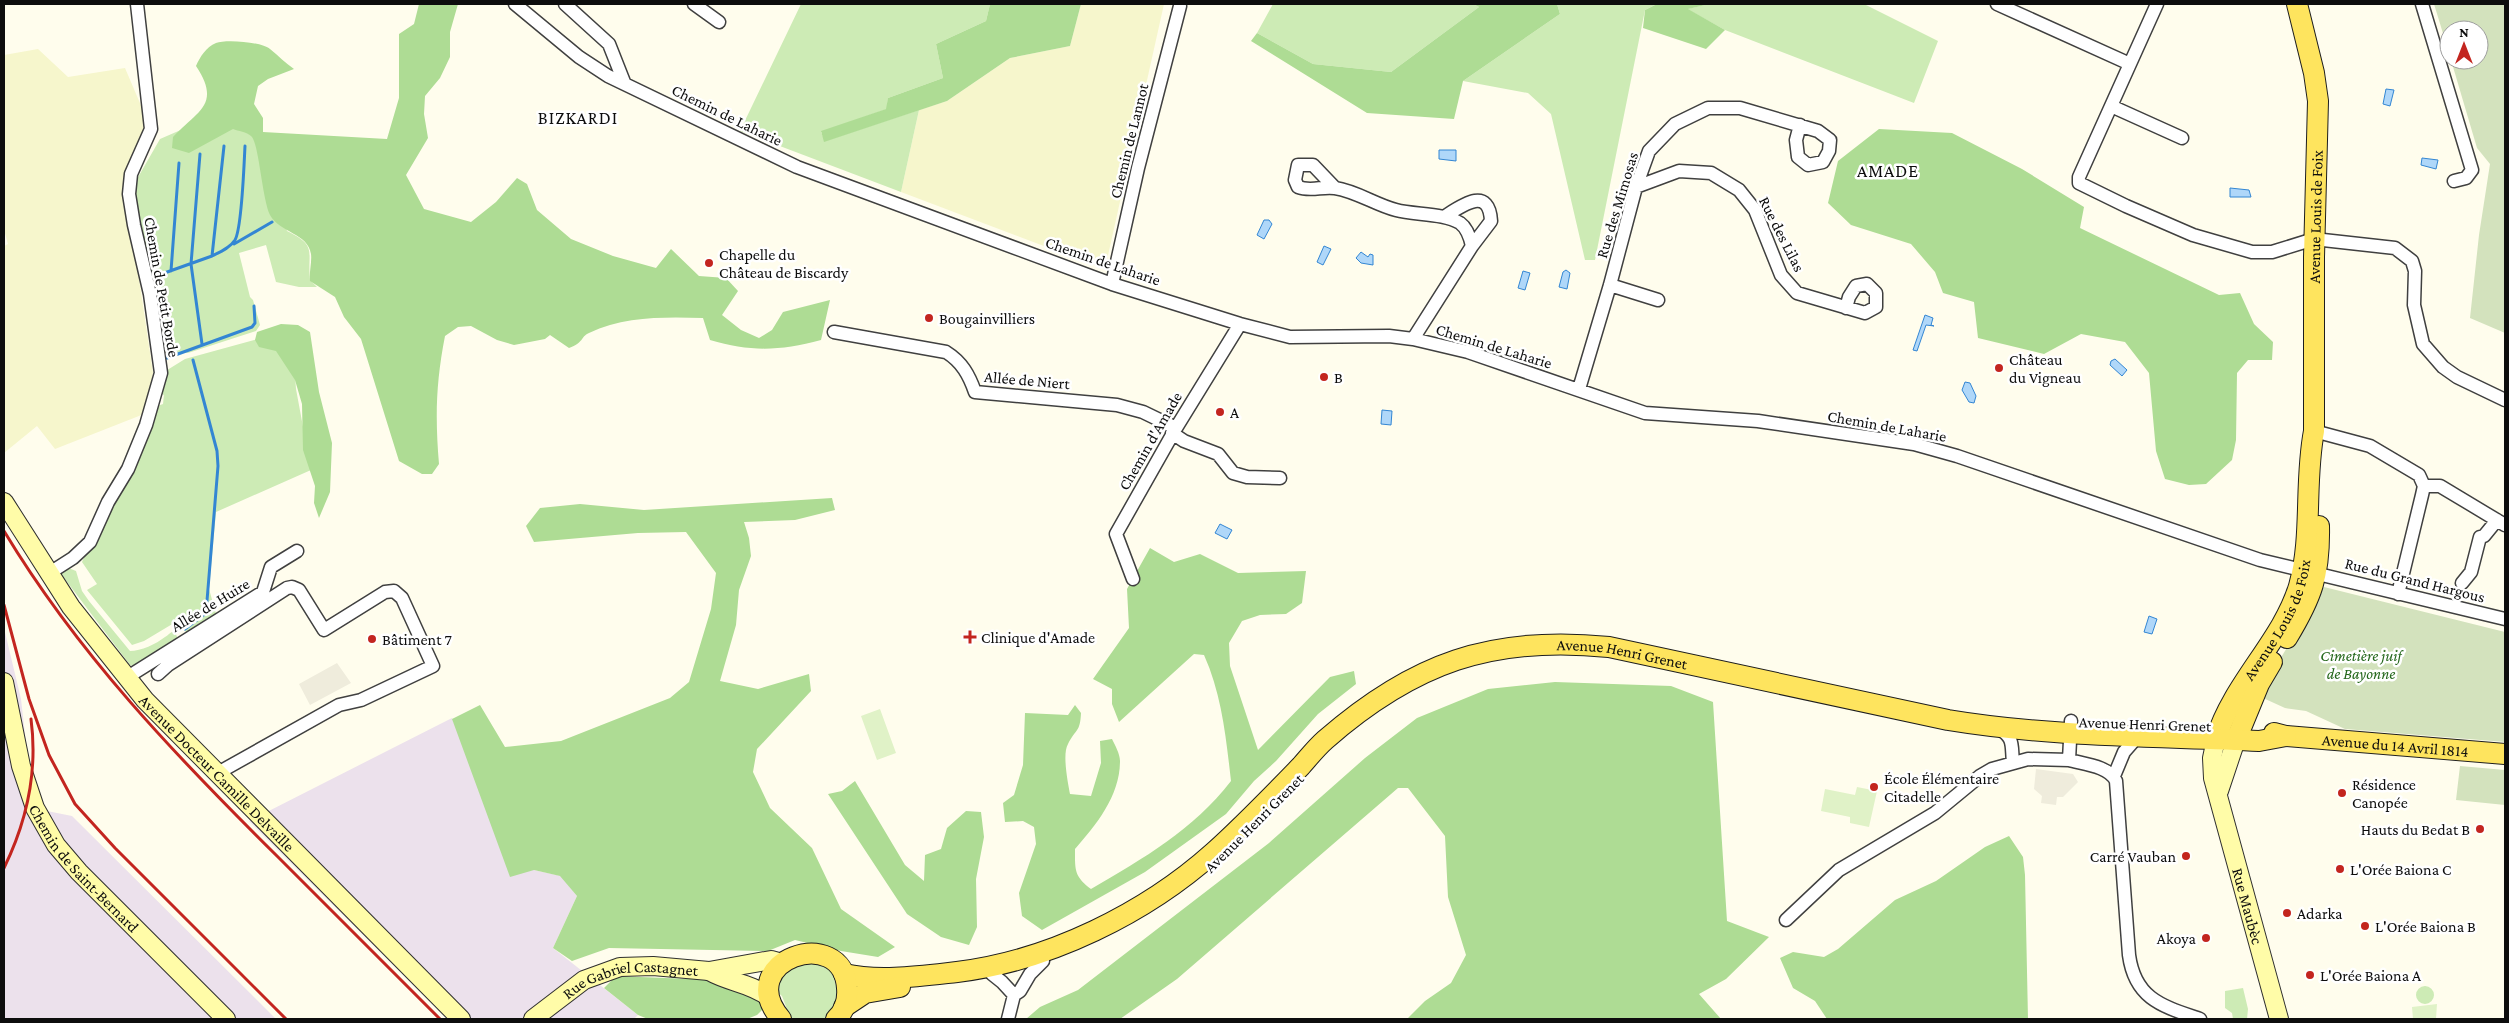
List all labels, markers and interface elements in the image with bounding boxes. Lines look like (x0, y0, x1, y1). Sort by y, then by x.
north arrow (2439, 20, 2489, 70)
text: N (2459, 24, 2469, 40)
street label: Chemin de Laharie (669, 81, 785, 149)
street label: Chemin de Lannot (1106, 81, 1152, 200)
district label: BIZKARDI (538, 108, 618, 128)
street label: Avenue Louis de Foix (2305, 149, 2325, 284)
street label: Rue des Mimosas (1593, 150, 1641, 260)
district label: AMADE (1857, 161, 1919, 181)
street label: Rue des Lilas (1756, 194, 1808, 274)
street label: Chemin de Petit Borde (141, 216, 183, 358)
street label: Chemin de Laharie (1043, 233, 1163, 289)
place label: Chapelle du Château de Biscardy (719, 246, 849, 282)
marker: Chapelle du Château de Biscardy (703, 257, 715, 269)
place label: Bougainvilliers (939, 310, 1035, 328)
marker: Bougainvilliers (923, 312, 935, 324)
street label: Chemin de Laharie (1434, 320, 1554, 372)
place label: Château du Vigneau (2009, 351, 2082, 387)
marker: Château du Vigneau (1993, 362, 2005, 374)
street label: Allée de Niert (984, 368, 1071, 392)
place label: B (1334, 369, 1343, 386)
marker: B (1318, 371, 1330, 383)
street label: Chemin d'Amade (1115, 389, 1185, 493)
place label: A (1230, 404, 1240, 421)
marker: A (1214, 406, 1226, 418)
street label: Chemin de Laharie (1826, 407, 1948, 445)
street label: Rue du Grand Hargous (2343, 554, 2487, 607)
street label: Avenue Louis de Foix (2240, 558, 2313, 683)
street label: Allée de Huire (168, 575, 252, 635)
place label: Clinique d'Amade (981, 629, 1095, 647)
marker: Clinique d'Amade (963, 630, 977, 644)
place label: Bâtiment 7 (382, 631, 452, 648)
marker: Bâtiment 7 (366, 633, 378, 645)
street label: Avenue Henri Grenet (1557, 636, 1690, 672)
park label: Cimetière juif de Bayonne (2320, 647, 2405, 683)
street label: Avenue Docteur Camille Delvaille (136, 691, 298, 855)
street label: Avenue Henri Grenet (2078, 713, 2212, 735)
street label: Avenue du 14 Avril 1814 (2321, 730, 2469, 759)
street label: Avenue Henri Grenet (1201, 770, 1307, 876)
place label: École Élémentaire Citadelle (1884, 770, 1999, 805)
place label: Résidence Canopée (2352, 776, 2416, 812)
marker: École Élémentaire Citadelle (1868, 781, 1880, 793)
marker: Résidence Canopée (2336, 787, 2348, 799)
street label: Chemin de Saint-Bernard (26, 801, 143, 936)
place label: Hauts du Bedat B (2361, 821, 2470, 838)
marker: Hauts du Bedat B (2474, 823, 2486, 835)
place label: Carré Vauban (2090, 848, 2176, 865)
marker: Carré Vauban (2180, 850, 2192, 862)
place label: L'Orée Baiona C (2350, 861, 2451, 878)
marker: L'Orée Baiona C (2334, 863, 2346, 875)
street label: Rue Maubèc (2229, 866, 2267, 946)
place label: Adarka (2297, 905, 2343, 922)
marker: Adarka (2281, 907, 2293, 919)
place label: L'Orée Baiona B (2375, 918, 2476, 935)
marker: L'Orée Baiona B (2359, 920, 2371, 932)
place label: Akoya (2157, 930, 2197, 948)
marker: Akoya (2200, 932, 2212, 944)
street label: Rue Gabriel Castagnet (559, 957, 699, 1002)
place label: L'Orée Baiona A (2320, 967, 2422, 984)
marker: L'Orée Baiona A (2304, 969, 2316, 981)

